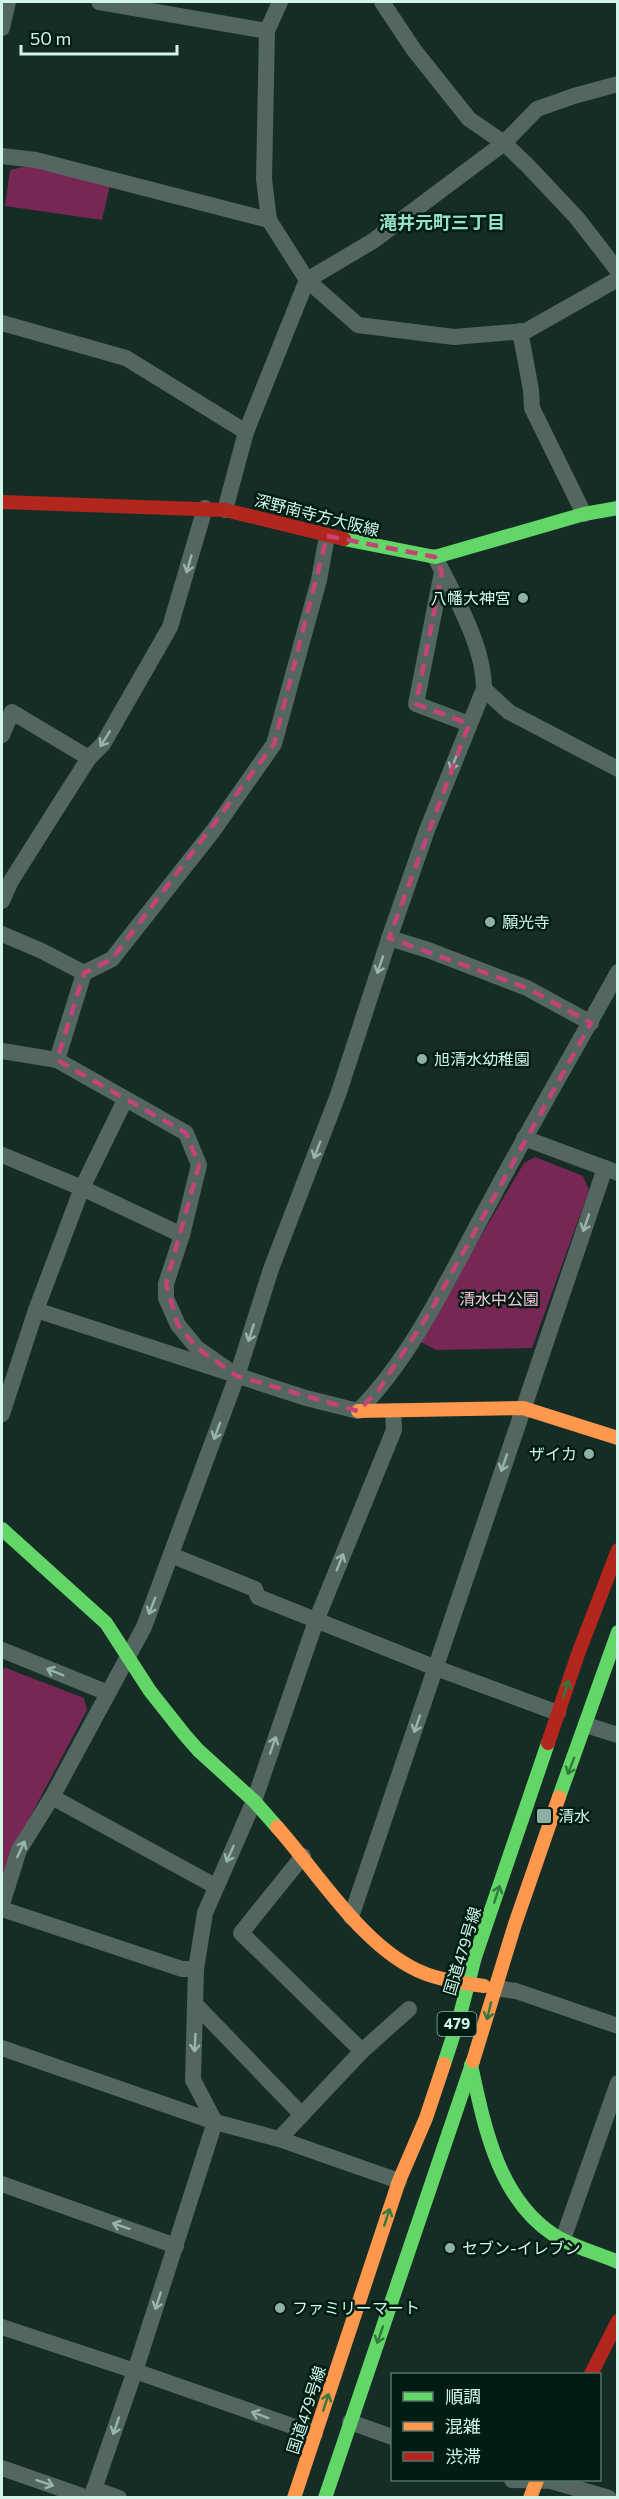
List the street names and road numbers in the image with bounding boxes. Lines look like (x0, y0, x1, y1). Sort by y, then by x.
street label: 深野南寺方大阪線 (253, 490, 382, 539)
street label: 国道479号線 (439, 1904, 484, 1997)
road number: 479 (438, 2012, 476, 2036)
street label: 国道479号線 (282, 2363, 329, 2456)

